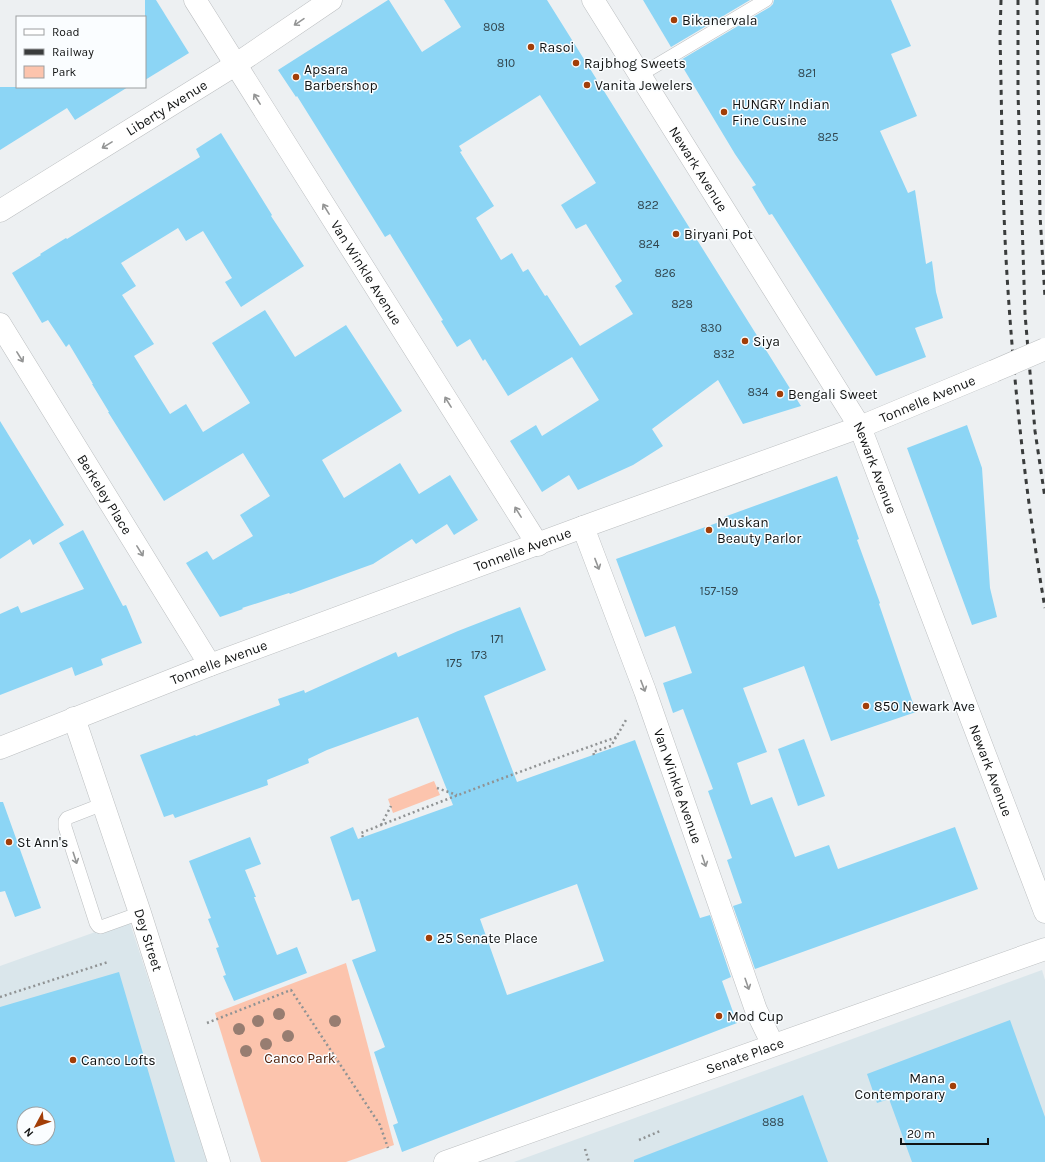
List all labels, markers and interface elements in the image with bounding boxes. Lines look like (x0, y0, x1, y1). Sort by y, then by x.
place label: Bikanervala (682, 12, 758, 29)
marker: Bikanervala (669, 15, 679, 25)
legend (16, 16, 146, 88)
one-way arrow (293, 18, 304, 26)
house number: 808 (483, 20, 505, 34)
text: Road (52, 25, 80, 39)
place label: Rasoi (539, 39, 574, 56)
marker: Rasoi (526, 42, 536, 52)
text: Railway (52, 45, 94, 59)
place label: Rajbhog Sweets (584, 55, 686, 72)
house number: 810 (497, 56, 515, 70)
marker: Rajbhog Sweets (571, 58, 581, 68)
place label: Apsara Barbershop (304, 61, 378, 94)
text: Park (52, 65, 77, 79)
house number: 821 (798, 66, 816, 80)
marker: Apsara Barbershop (291, 72, 301, 82)
street label: Liberty Avenue (123, 76, 210, 139)
place label: Vanita Jewelers (595, 77, 693, 94)
marker: Vanita Jewelers (582, 80, 592, 90)
one-way arrow (253, 94, 261, 105)
place label: HUNGRY Indian Fine Cusine (732, 96, 830, 129)
marker: HUNGRY Indian Fine Cusine (719, 107, 729, 117)
street label: Newark Avenue (666, 123, 731, 214)
house number: 825 (817, 130, 839, 144)
one-way arrow (102, 141, 113, 149)
house number: 822 (637, 198, 659, 212)
one-way arrow (322, 203, 330, 215)
street label: Van Winkle Avenue (327, 217, 406, 328)
place label: Biryani Pot (684, 226, 753, 243)
marker: Biryani Pot (671, 229, 681, 239)
house number: 824 (638, 237, 660, 251)
house number: 826 (654, 266, 676, 280)
house number: 828 (671, 297, 693, 311)
house number: 830 (700, 321, 722, 335)
place label: Siya (753, 333, 780, 350)
marker: Siya (740, 336, 750, 346)
house number: 832 (713, 347, 735, 361)
one-way arrow (17, 351, 25, 363)
street label: Tonnelle Avenue (877, 371, 978, 426)
house number: 834 (747, 385, 769, 399)
place label: Bengali Sweet (788, 386, 878, 403)
marker: Bengali Sweet (775, 389, 785, 399)
one-way arrow (444, 397, 452, 408)
street label: Newark Avenue (850, 418, 901, 516)
street label: Berkeley Place (74, 451, 136, 537)
one-way arrow (513, 506, 521, 518)
place label: Muskan Beauty Parlor (717, 514, 802, 547)
street label: Tonnelle Avenue (472, 524, 573, 575)
marker: Muskan Beauty Parlor (704, 525, 714, 535)
one-way arrow (136, 545, 144, 557)
one-way arrow (593, 557, 601, 569)
house number: 157-159 (700, 584, 738, 598)
house number: 171 (490, 632, 504, 646)
street label: Tonnelle Avenue (168, 636, 269, 688)
house number: 173 (471, 648, 487, 662)
house number: 175 (446, 656, 462, 670)
one-way arrow (639, 679, 647, 691)
place label: 850 Newark Ave (874, 698, 975, 715)
marker: 850 Newark Ave (861, 701, 871, 711)
street label: Newark Avenue (966, 722, 1016, 819)
street label: Van Winkle Avenue (650, 726, 706, 846)
place label: St Ann's (17, 834, 68, 851)
marker: St Ann's (4, 837, 14, 847)
one-way arrow (71, 852, 79, 864)
one-way arrow (701, 855, 709, 867)
street label: Dey Street (131, 906, 166, 973)
place label: 25 Senate Place (437, 930, 538, 947)
marker: 25 Senate Place (424, 933, 434, 943)
one-way arrow (744, 977, 751, 990)
place label: Mod Cup (727, 1008, 783, 1025)
marker: Mod Cup (714, 1011, 724, 1021)
street label: Senate Place (703, 1034, 786, 1077)
park label: Canco Park (264, 1050, 336, 1067)
place label: Canco Lofts (81, 1052, 156, 1069)
marker: Canco Lofts (68, 1055, 78, 1065)
place label: Mana Contemporary (855, 1070, 945, 1103)
marker: Mana Contemporary (948, 1081, 958, 1091)
north arrow (16, 1106, 56, 1146)
house number: 888 (762, 1115, 784, 1129)
scale bar (901, 1120, 988, 1146)
text: N (21, 1125, 36, 1139)
text: 20 m (907, 1127, 935, 1141)

